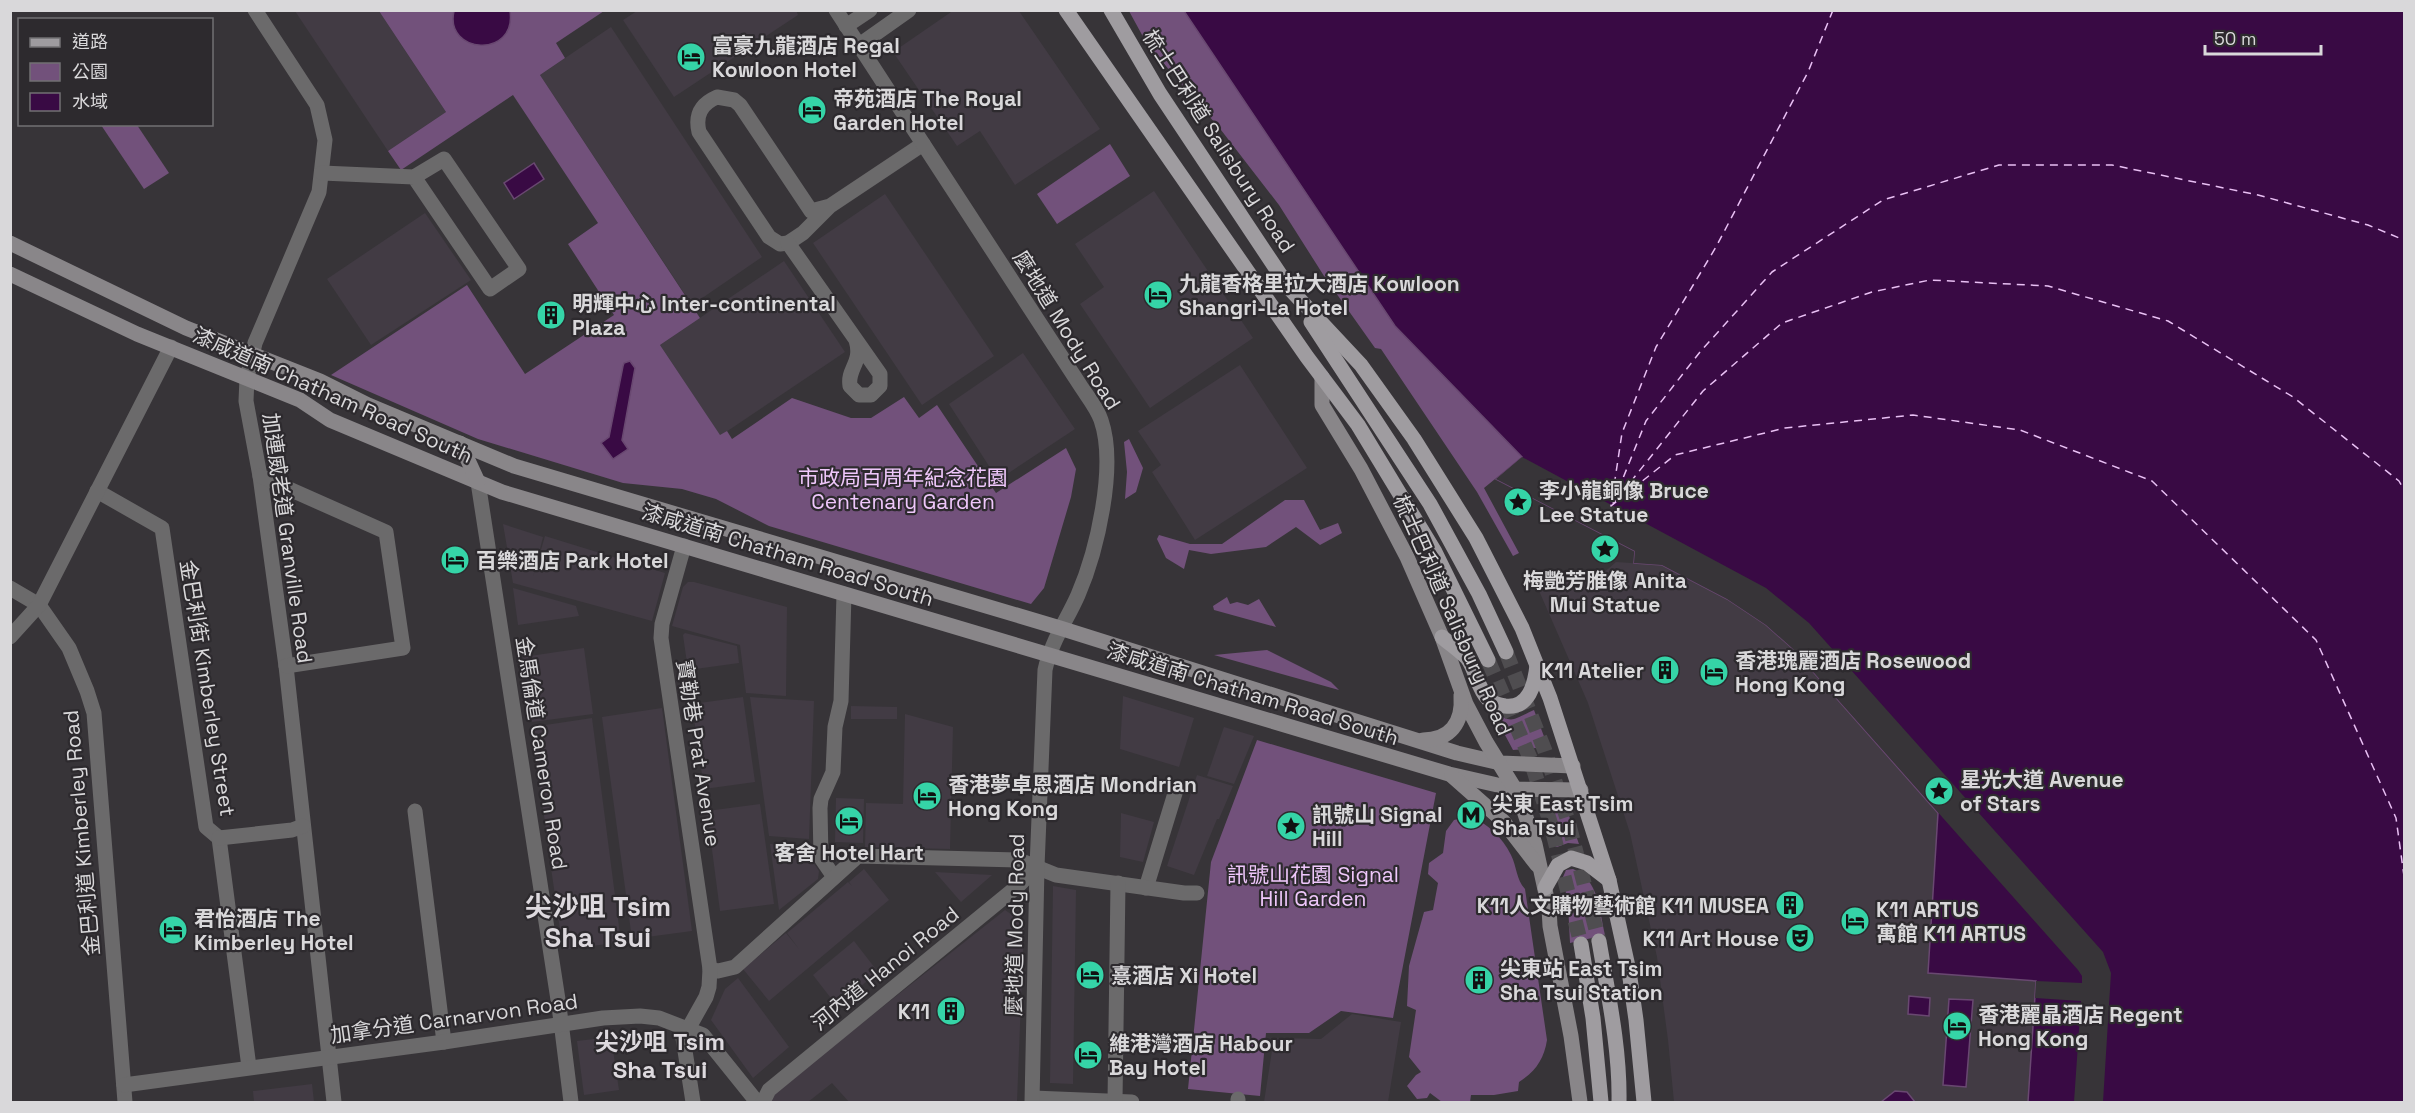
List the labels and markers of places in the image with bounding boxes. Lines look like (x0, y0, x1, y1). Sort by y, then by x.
place label: 富豪九龍酒店 Regal Kowloon Hotel (712, 32, 900, 83)
hotel icon: 富豪九龍酒店 Regal Kowloon Hotel (675, 41, 707, 73)
place label: 帝苑酒店 The Royal Garden Hotel (833, 85, 1022, 136)
hotel icon: 帝苑酒店 The Royal Garden Hotel (796, 94, 828, 126)
place label: 九龍香格里拉大酒店 Kowloon Shangri-La Hotel (1179, 270, 1460, 321)
hotel icon: 九龍香格里拉大酒店 Kowloon Shangri-La Hotel (1142, 279, 1174, 311)
place label: 明輝中心 Inter-continental Plaza (572, 290, 836, 341)
building icon: 明輝中心 Inter-continental Plaza (535, 299, 567, 331)
place label: 李小龍銅像 Bruce Lee Statue (1539, 477, 1709, 528)
place icon: 李小龍銅像 Bruce Lee Statue (1502, 486, 1534, 518)
place icon: 梅艷芳脽像 Anita Mui Statue (1589, 533, 1621, 565)
hotel icon: 百樂酒店 Park Hotel (439, 544, 471, 576)
place label: 百樂酒店 Park Hotel (476, 547, 669, 574)
place label: 梅艷芳脽像 Anita Mui Statue (1523, 567, 1687, 618)
place label: 香港瑰麗酒店 Rosewood Hong Kong (1735, 647, 1971, 698)
building icon: K11 Atelier (1649, 654, 1681, 686)
hotel icon: 香港瑰麗酒店 Rosewood Hong Kong (1698, 656, 1730, 688)
place label: K11 Atelier (1541, 657, 1644, 684)
place label: 星光大道 Avenue of Stars (1960, 766, 2124, 817)
place label: 香港夢卓恩酒店 Mondrian Hong Kong (948, 771, 1197, 822)
place icon: 星光大道 Avenue of Stars (1923, 775, 1955, 807)
hotel icon: 香港夢卓恩酒店 Mondrian Hong Kong (911, 780, 943, 812)
place label: 尖東 East Tsim Sha Tsui (1492, 790, 1633, 841)
metro station icon: 尖東 East Tsim Sha Tsui (1455, 799, 1487, 831)
place label: 訊號山 Signal Hill (1312, 801, 1443, 852)
hotel icon: 客舍 Hotel Hart (833, 805, 865, 837)
place icon: 訊號山 Signal Hill (1275, 810, 1307, 842)
place label: 客舍 Hotel Hart (774, 839, 924, 866)
building icon: K11人文購物藝術館 K11 MUSEA (1774, 889, 1806, 921)
place label: K11人文購物藝術館 K11 MUSEA (1477, 892, 1769, 919)
place label: K11 ARTUS 寓館 K11 ARTUS (1876, 896, 2026, 947)
place label: 君怡酒店 The Kimberley Hotel (194, 905, 354, 956)
hotel icon: K11 ARTUS 寓館 K11 ARTUS (1839, 905, 1871, 937)
hotel icon: 君怡酒店 The Kimberley Hotel (157, 914, 189, 946)
theatre icon: K11 Art House (1784, 922, 1816, 954)
place label: K11 Art House (1643, 925, 1779, 952)
place label: 尖東站 East Tsim Sha Tsui Station (1500, 955, 1663, 1006)
hotel icon: 憙酒店 Xi Hotel (1074, 959, 1106, 991)
place label: 憙酒店 Xi Hotel (1111, 962, 1257, 989)
building icon: 尖東站 East Tsim Sha Tsui Station (1463, 964, 1495, 996)
building icon: K11 (935, 995, 967, 1027)
place label: K11 (898, 998, 930, 1025)
place label: 香港麗晶酒店 Regent Hong Kong (1978, 1001, 2182, 1052)
hotel icon: 香港麗晶酒店 Regent Hong Kong (1941, 1010, 1973, 1042)
place label: 維港灣酒店 Habour Bay Hotel (1109, 1030, 1293, 1081)
hotel icon: 維港灣酒店 Habour Bay Hotel (1072, 1039, 1104, 1071)

